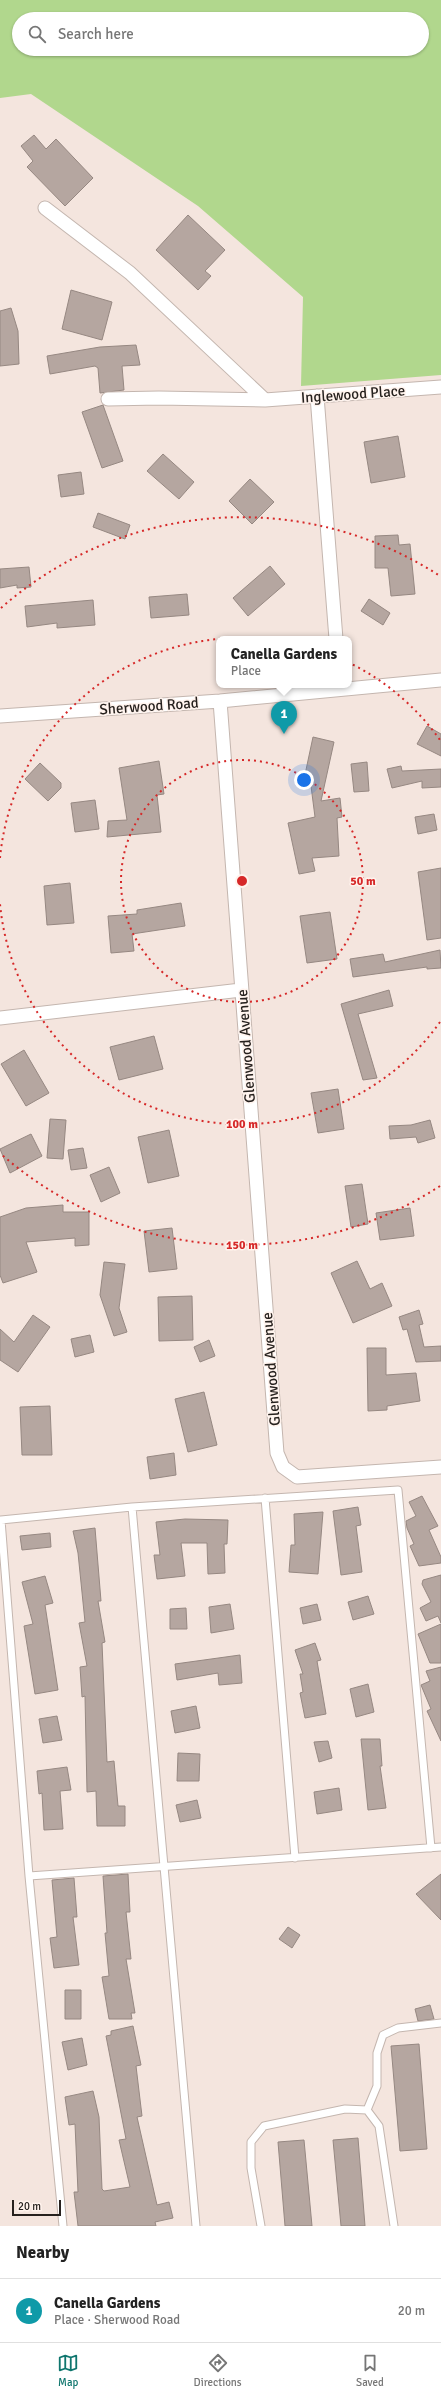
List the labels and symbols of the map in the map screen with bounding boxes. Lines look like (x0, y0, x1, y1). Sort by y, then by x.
street label: Inglewood Place (300, 381, 406, 407)
street label: Sherwood Road (99, 694, 199, 718)
pin: 1 (271, 701, 297, 734)
your location (294, 770, 314, 790)
centre of rings (235, 874, 249, 888)
text: 50 m (350, 874, 376, 889)
street label: Glenwood Avenue (233, 989, 259, 1103)
text: 100 m (226, 1117, 258, 1132)
text: 150 m (226, 1238, 258, 1253)
street label: Glenwood Avenue (258, 1312, 284, 1426)
scale bar (12, 2198, 61, 2217)

